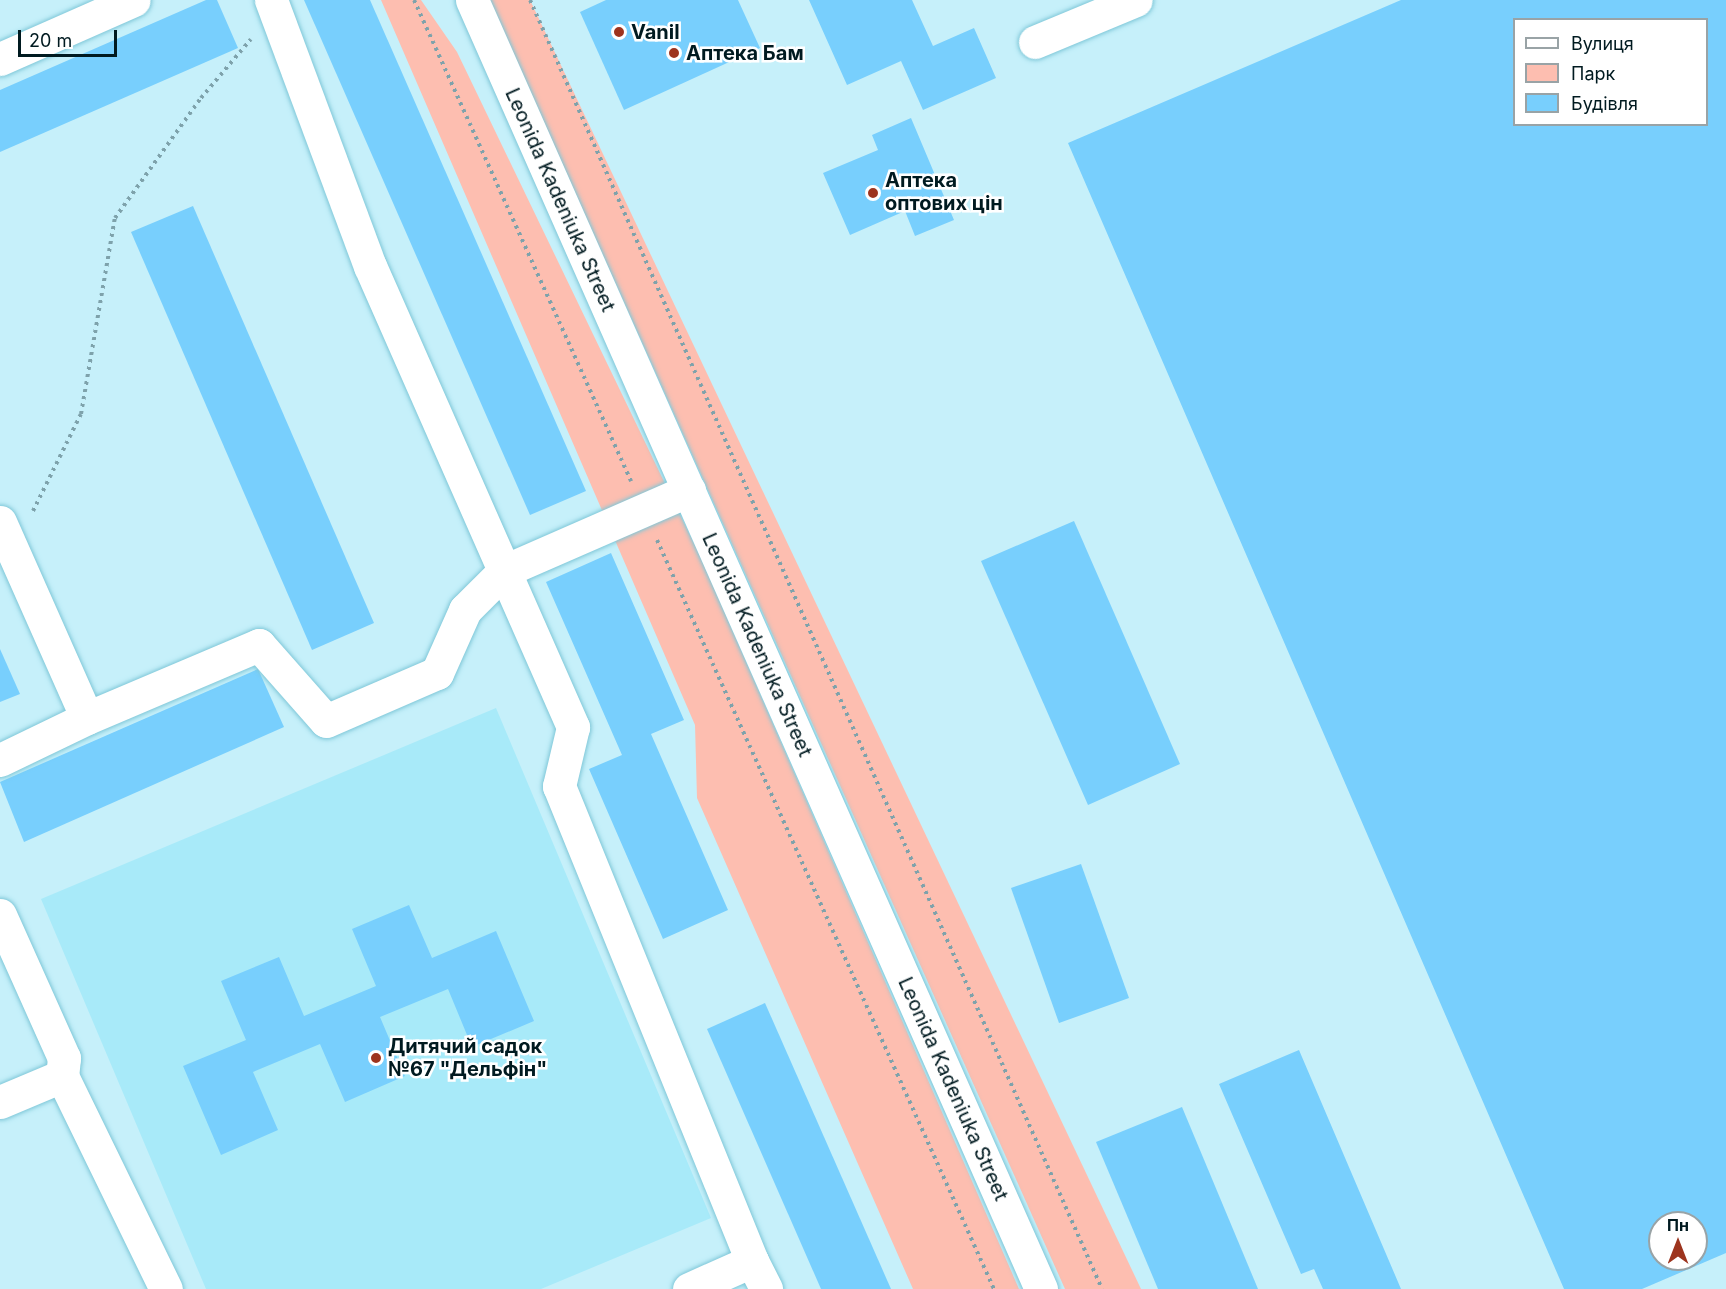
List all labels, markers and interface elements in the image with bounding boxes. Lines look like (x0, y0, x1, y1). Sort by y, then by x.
scale bar (21, 18, 120, 56)
legend (1513, 18, 1708, 126)
place label: Vanil (631, 20, 680, 44)
marker: Vanil (612, 25, 626, 39)
text: 20 m (29, 30, 72, 51)
text: Вулиця (1571, 33, 1634, 54)
place label: Аптека Бам (686, 41, 804, 65)
marker: Аптека Бам (667, 46, 681, 60)
text: Парк (1571, 63, 1615, 84)
street label: Leonida Kadeniuka Street (500, 85, 620, 315)
text: Будівля (1571, 93, 1638, 114)
place label: Аптека оптових цін (885, 169, 1003, 216)
marker: Аптека оптових цін (866, 186, 880, 200)
street label: Leonida Kadeniuka Street (697, 530, 817, 760)
street label: Leonida Kadeniuka Street (893, 974, 1013, 1204)
place label: Дитячий садок №67 "Дельфін" (388, 1034, 547, 1081)
marker: Дитячий садок №67 "Дельфін" (369, 1051, 383, 1065)
north arrow (1648, 1211, 1708, 1271)
text: Пн (1667, 1215, 1689, 1235)

